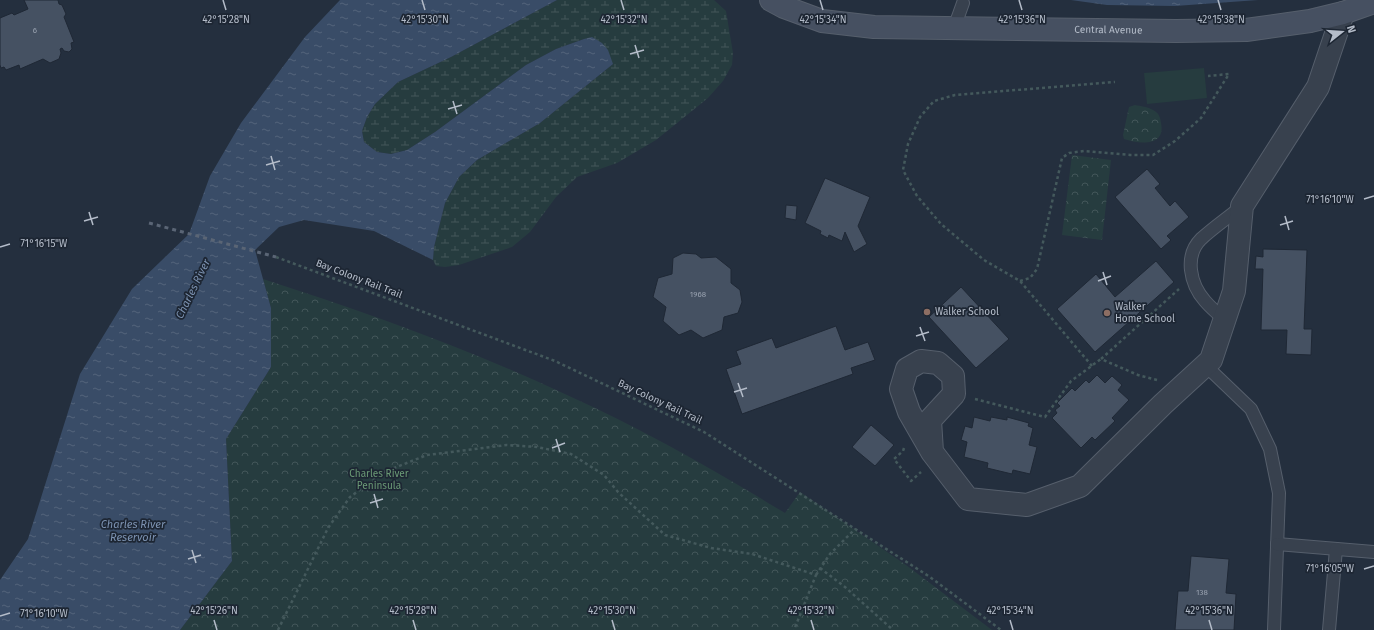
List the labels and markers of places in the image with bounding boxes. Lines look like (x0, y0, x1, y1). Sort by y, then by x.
place label: Walker Home School (1115, 301, 1175, 325)
place label: Walker School (935, 306, 999, 318)
marker: Walker School (922, 307, 932, 317)
marker: Walker Home School (1102, 308, 1112, 318)

